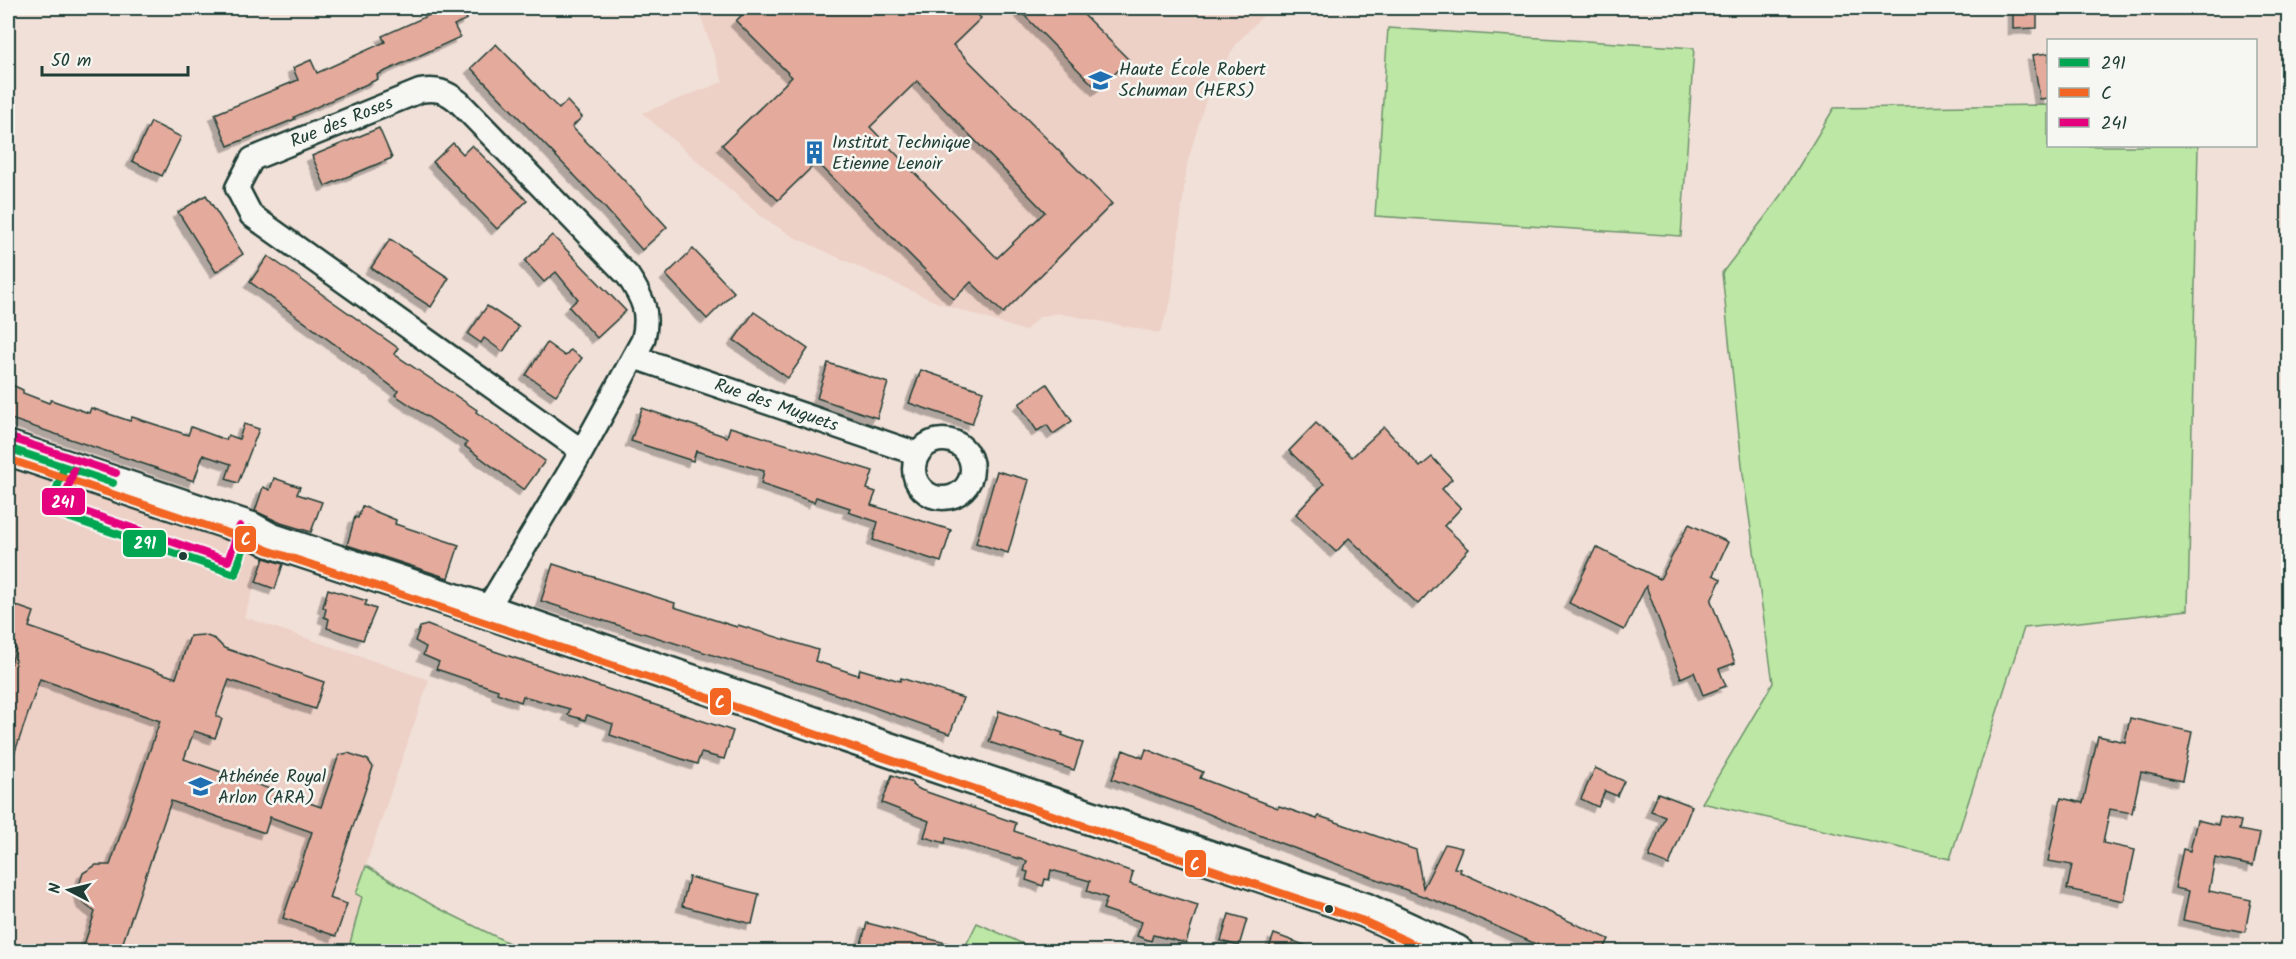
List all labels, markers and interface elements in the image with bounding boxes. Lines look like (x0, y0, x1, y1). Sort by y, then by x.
scale bar (42, 39, 188, 77)
legend (2047, 39, 2257, 147)
text: 50 m (51, 47, 91, 76)
text: 291 (2101, 50, 2126, 79)
place label: Haute École Robert Schuman (HERS) (1119, 56, 1267, 106)
school or university icon: Haute École Robert Schuman (HERS) (1088, 67, 1114, 93)
text: C (2101, 80, 2112, 109)
street label: Rue des Roses (286, 89, 398, 157)
text: 241 (2101, 110, 2127, 139)
place label: Institut Technique Etienne Lenoir (832, 129, 970, 179)
building icon: Institut Technique Etienne Lenoir (801, 140, 827, 166)
street label: Rue des Muguets (710, 371, 842, 441)
line badge: 241 (41, 487, 86, 516)
text: 241 (52, 491, 75, 516)
line badge: C (234, 525, 257, 553)
text: C (241, 528, 251, 553)
line badge: 291 (122, 529, 167, 558)
text: 291 (134, 532, 156, 557)
unlabelled marker (177, 550, 189, 562)
line badge: C (709, 687, 732, 716)
text: C (715, 691, 725, 716)
place label: Athénée Royal Arlon (ARA) (218, 763, 327, 813)
school or university icon: Athénée Royal Arlon (ARA) (187, 774, 213, 800)
line badge: C (1184, 849, 1207, 878)
text: C (1190, 853, 1200, 878)
north arrow (39, 860, 99, 920)
text: N (43, 882, 69, 895)
unlabelled marker (1323, 903, 1335, 915)

